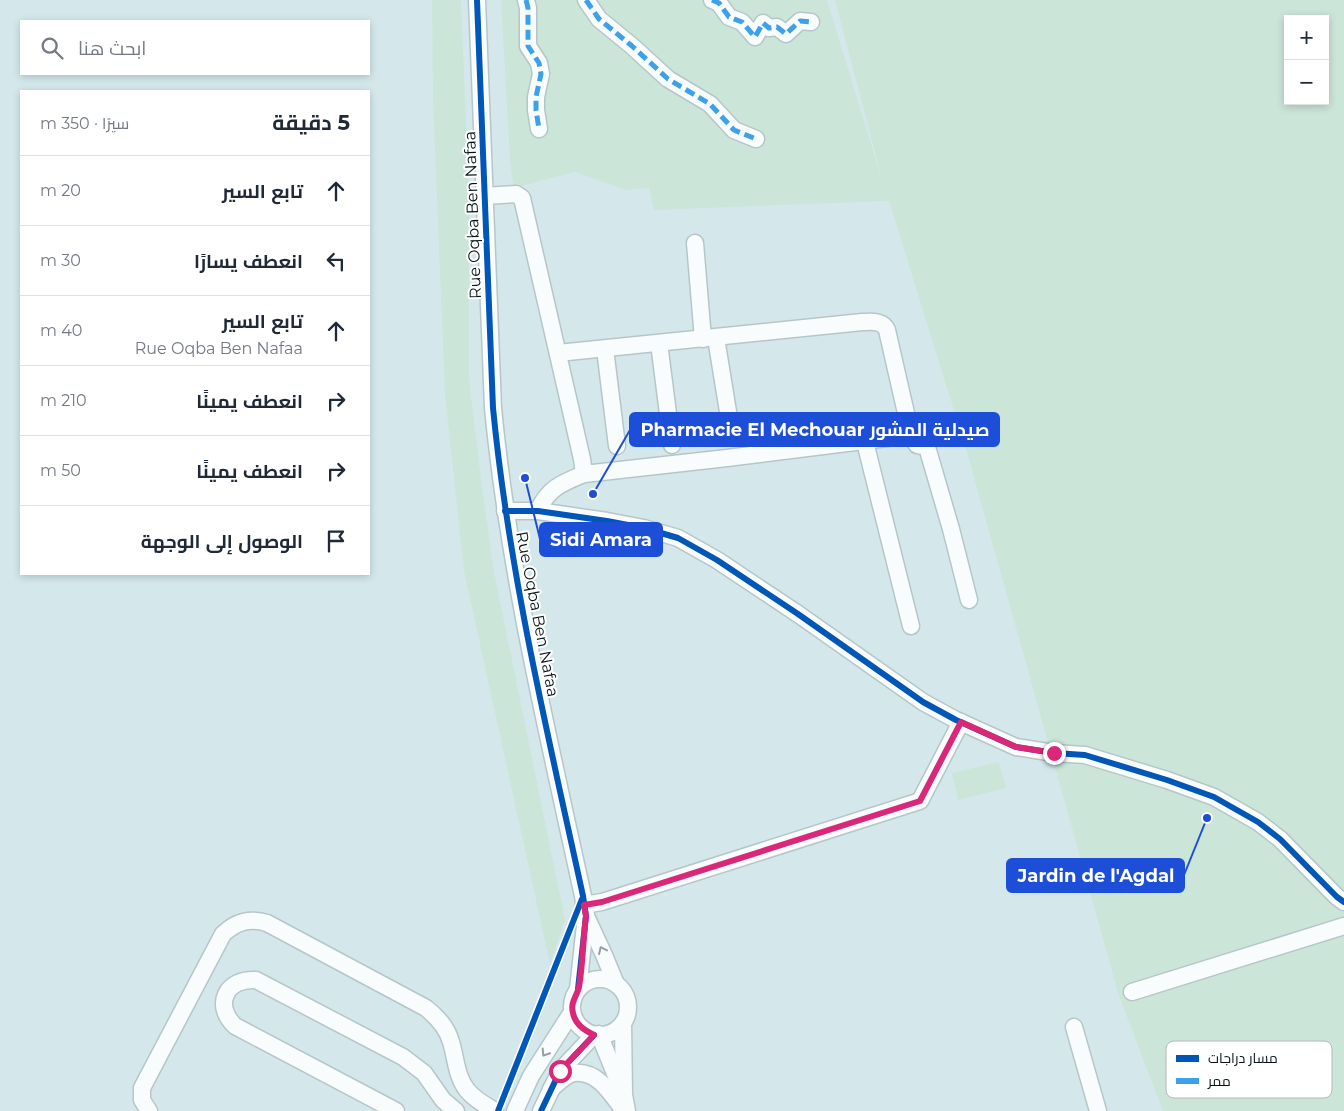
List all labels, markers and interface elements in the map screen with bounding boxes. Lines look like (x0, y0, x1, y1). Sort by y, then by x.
map controls (1284, 15, 1329, 105)
button: + (1284, 15, 1329, 60)
search box (20, 20, 370, 75)
icon: search (38, 34, 66, 62)
text: ابحث هنا (78, 37, 146, 60)
button: − (1284, 60, 1329, 105)
text: 5 دقيقة (272, 110, 350, 135)
text: سيرًا · 350 m (40, 114, 129, 133)
street label: Rue Oqba Ben Nafaa (460, 131, 485, 299)
icon: ahead (322, 177, 350, 205)
text: تابع السير (222, 180, 303, 203)
text: 20 m (40, 181, 81, 200)
icon: left (322, 247, 350, 275)
text: انعطف يسارًا (194, 250, 303, 273)
text: 30 m (40, 251, 81, 270)
text: تابع السير (222, 310, 303, 333)
icon: ahead (322, 317, 350, 345)
text: 40 m (40, 321, 82, 340)
text: Rue Oqba Ben Nafaa (135, 339, 303, 358)
icon: right (322, 387, 350, 415)
text: انعطف يمينًا (196, 390, 303, 413)
text: 210 m (40, 391, 87, 410)
callout: Pharmacie El Mechouar صيدلية المشور (630, 413, 999, 446)
text: Pharmacie El Mechouar صيدلية المشور (640, 419, 990, 441)
icon: right (322, 457, 350, 485)
text: انعطف يمينًا (196, 460, 303, 483)
text: 50 m (40, 461, 81, 480)
callout: Sidi Amara (540, 523, 662, 556)
icon: arrive (322, 527, 350, 555)
text: Sidi Amara (550, 529, 652, 551)
text: الوصول إلى الوجهة (141, 530, 303, 553)
street label: Rue Oqba Ben Nafaa (512, 530, 563, 698)
route end (1043, 742, 1066, 765)
callout: Jardin de l'Agdal (1007, 859, 1184, 892)
text: Jardin de l'Agdal (1017, 865, 1174, 887)
one-way arrow (598, 946, 608, 955)
legend (1166, 1041, 1332, 1098)
one-way arrow (542, 1047, 551, 1056)
text: مسار دراجات (1208, 1049, 1278, 1067)
route start (549, 1060, 572, 1083)
text: ممر (1207, 1072, 1231, 1090)

